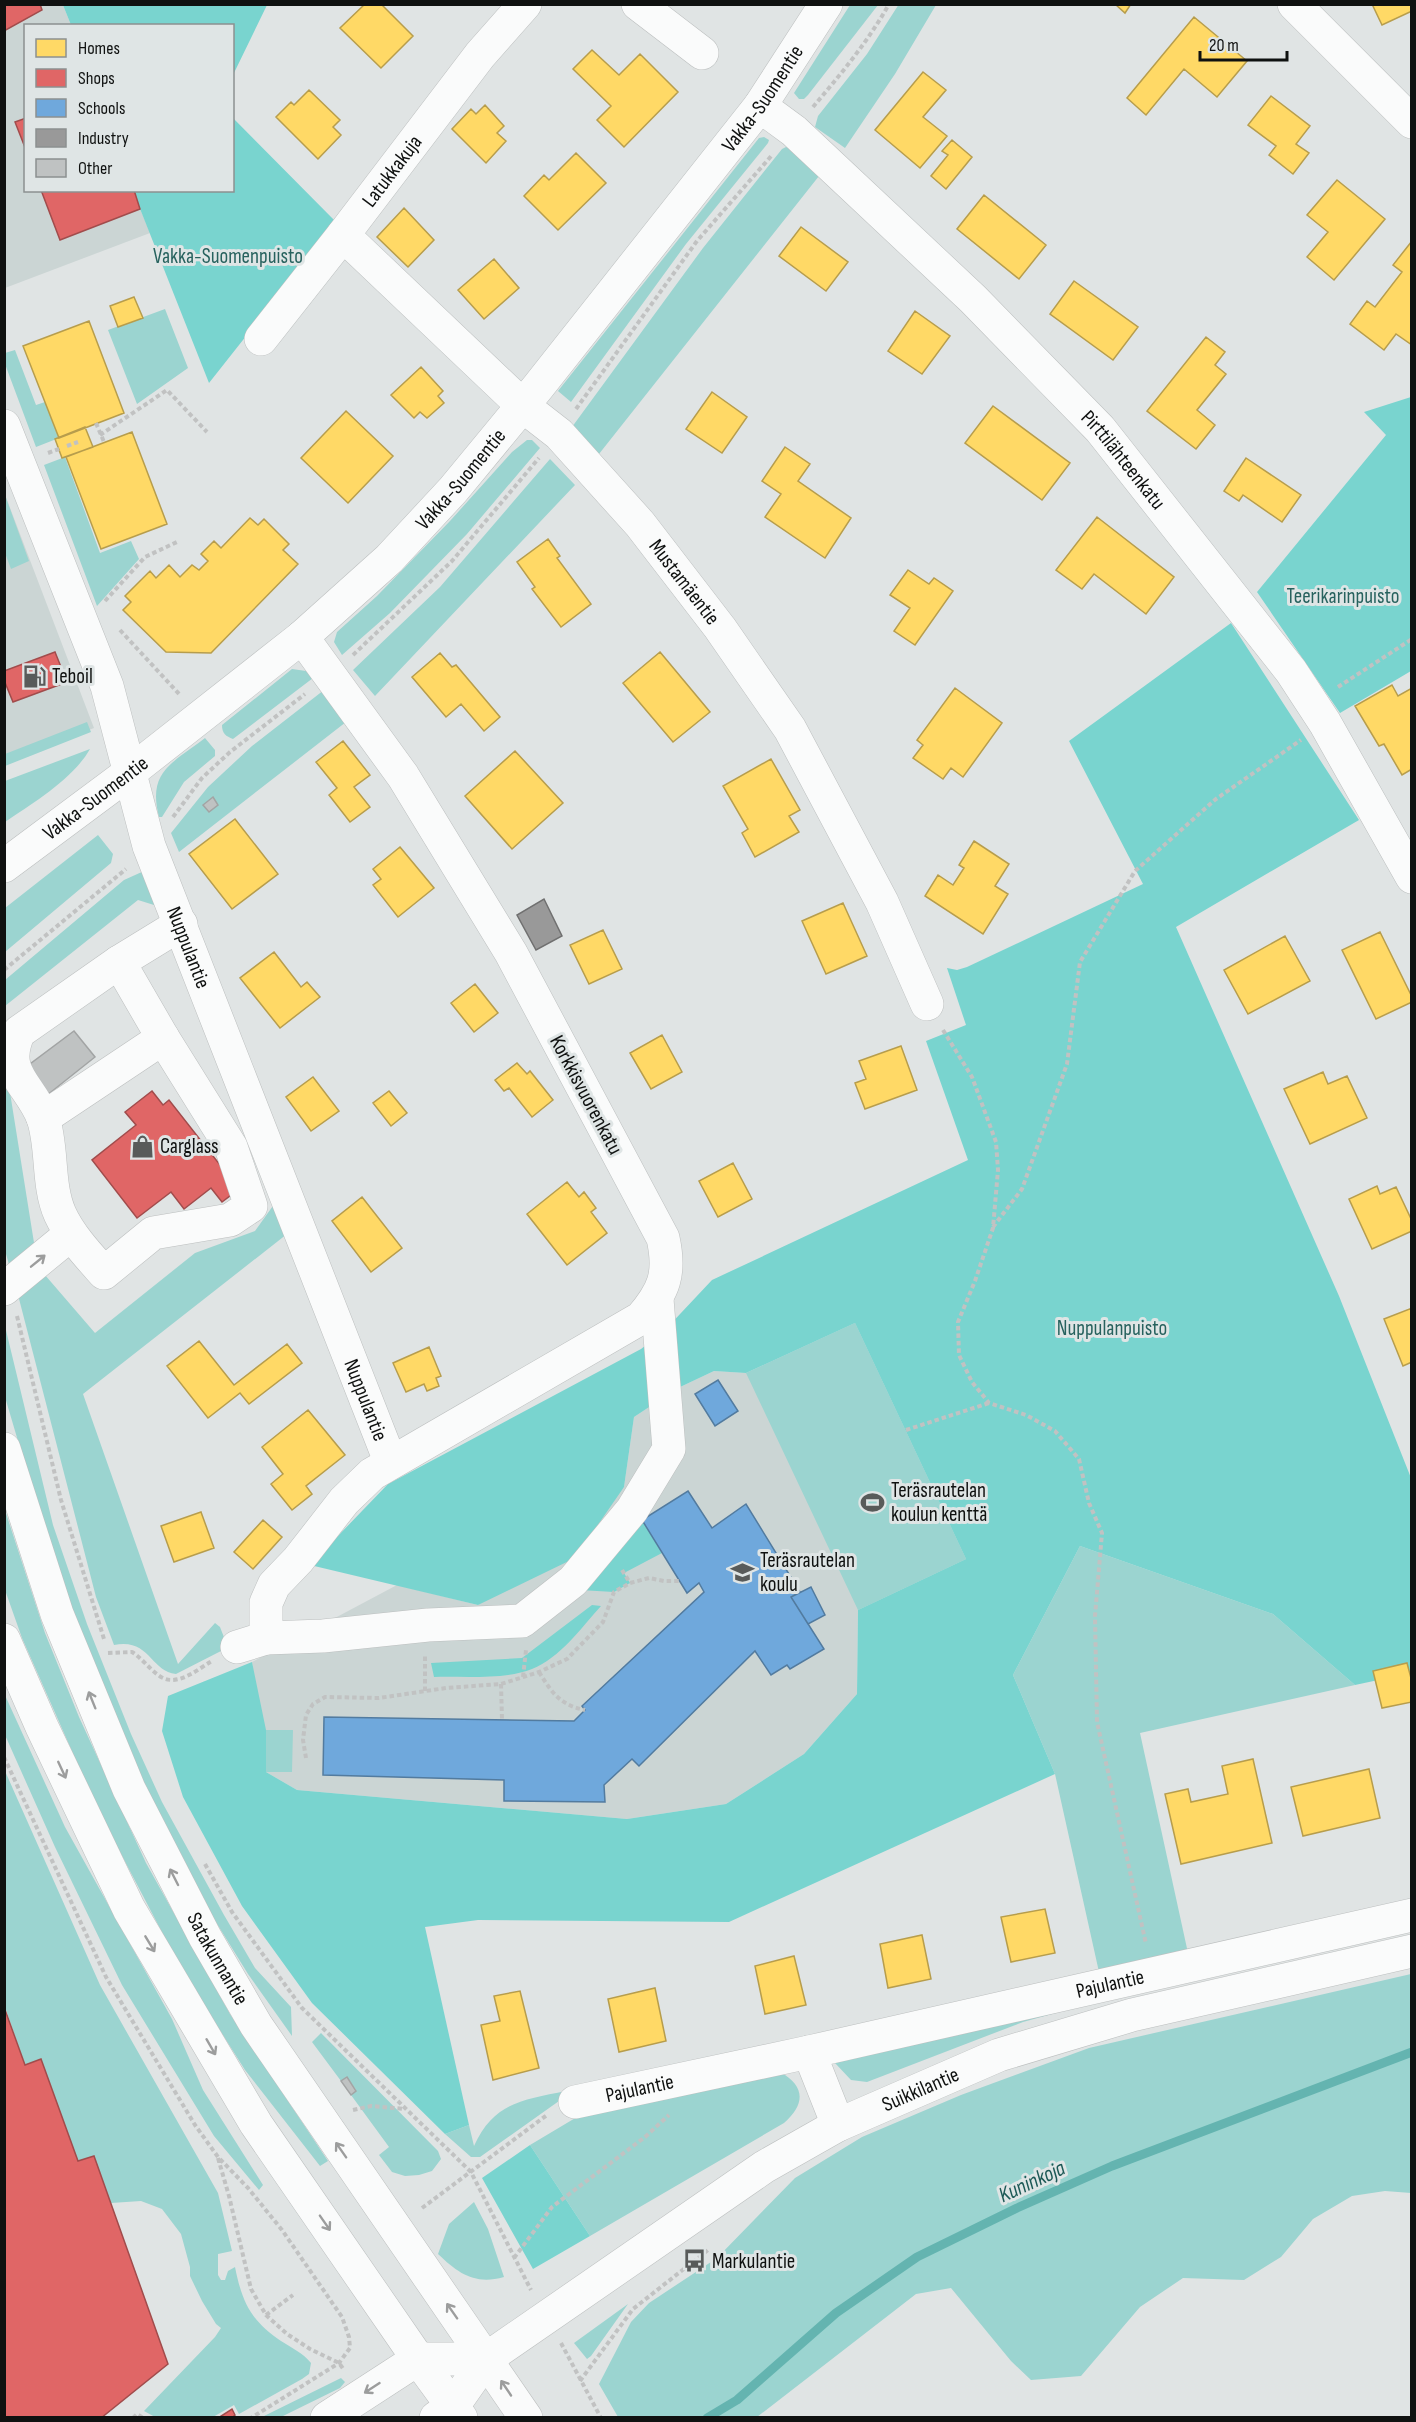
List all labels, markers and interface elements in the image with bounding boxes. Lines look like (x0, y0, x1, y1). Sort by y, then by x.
legend (24, 24, 234, 192)
scale bar (1200, 24, 1287, 62)
text: 20 m (1209, 35, 1239, 56)
text: Homes (78, 38, 120, 59)
street label: Vakka-Suomentie (716, 40, 809, 157)
text: Shops (78, 68, 115, 89)
text: Schools (78, 98, 125, 119)
text: Industry (78, 128, 129, 149)
street label: Latukkakuja (356, 130, 427, 212)
text: Other (78, 158, 112, 179)
park label: Vakka-Suomenpuisto (153, 244, 303, 269)
street label: Pirttilähteenkatu (1076, 405, 1171, 514)
street label: Vakka-Suomentie (410, 424, 511, 535)
street label: Mustamäentie (644, 534, 725, 630)
park label: Teerikarinpuisto (1287, 584, 1399, 609)
fuel station icon: Teboil (21, 663, 47, 689)
place label: Teboil (52, 664, 93, 689)
street label: Vakka-Suomentie (38, 750, 153, 845)
street label: Nuppulantie (161, 903, 216, 992)
street label: Korkkisvuorenkatu (544, 1031, 628, 1159)
shop icon: Carglass (129, 1133, 155, 1159)
place label: Carglass (160, 1134, 219, 1159)
one-way arrow (30, 1255, 46, 1268)
park label: Nuppulanpuisto (1057, 1316, 1167, 1341)
street label: Nuppulantie (339, 1356, 393, 1444)
place label: Teräsrautelan koulun kenttä (891, 1478, 987, 1527)
sports icon: Teräsrautelan koulun kenttä (860, 1489, 886, 1515)
place label: Teräsrautelan koulu (760, 1548, 855, 1597)
school or university icon: Teräsrautelan koulu (729, 1559, 755, 1585)
one-way arrow (86, 1691, 97, 1710)
one-way arrow (56, 1761, 68, 1779)
one-way arrow (168, 1868, 179, 1886)
street label: Satakunnantie (182, 1908, 254, 2009)
one-way arrow (145, 1935, 157, 1952)
street label: Pajulantie (1074, 1964, 1147, 2003)
one-way arrow (206, 2037, 217, 2055)
street label: Suikkilantie (878, 2061, 963, 2117)
street label: Pajulantie (603, 2069, 676, 2108)
one-way arrow (335, 2143, 347, 2159)
water label: Kuninkoja (994, 2155, 1070, 2209)
one-way arrow (319, 2215, 331, 2231)
bus stop icon: Markulantie (681, 2248, 707, 2274)
place label: Markulantie (712, 2249, 795, 2274)
one-way arrow (446, 2303, 458, 2319)
one-way arrow (500, 2380, 512, 2397)
one-way arrow (364, 2382, 381, 2394)

